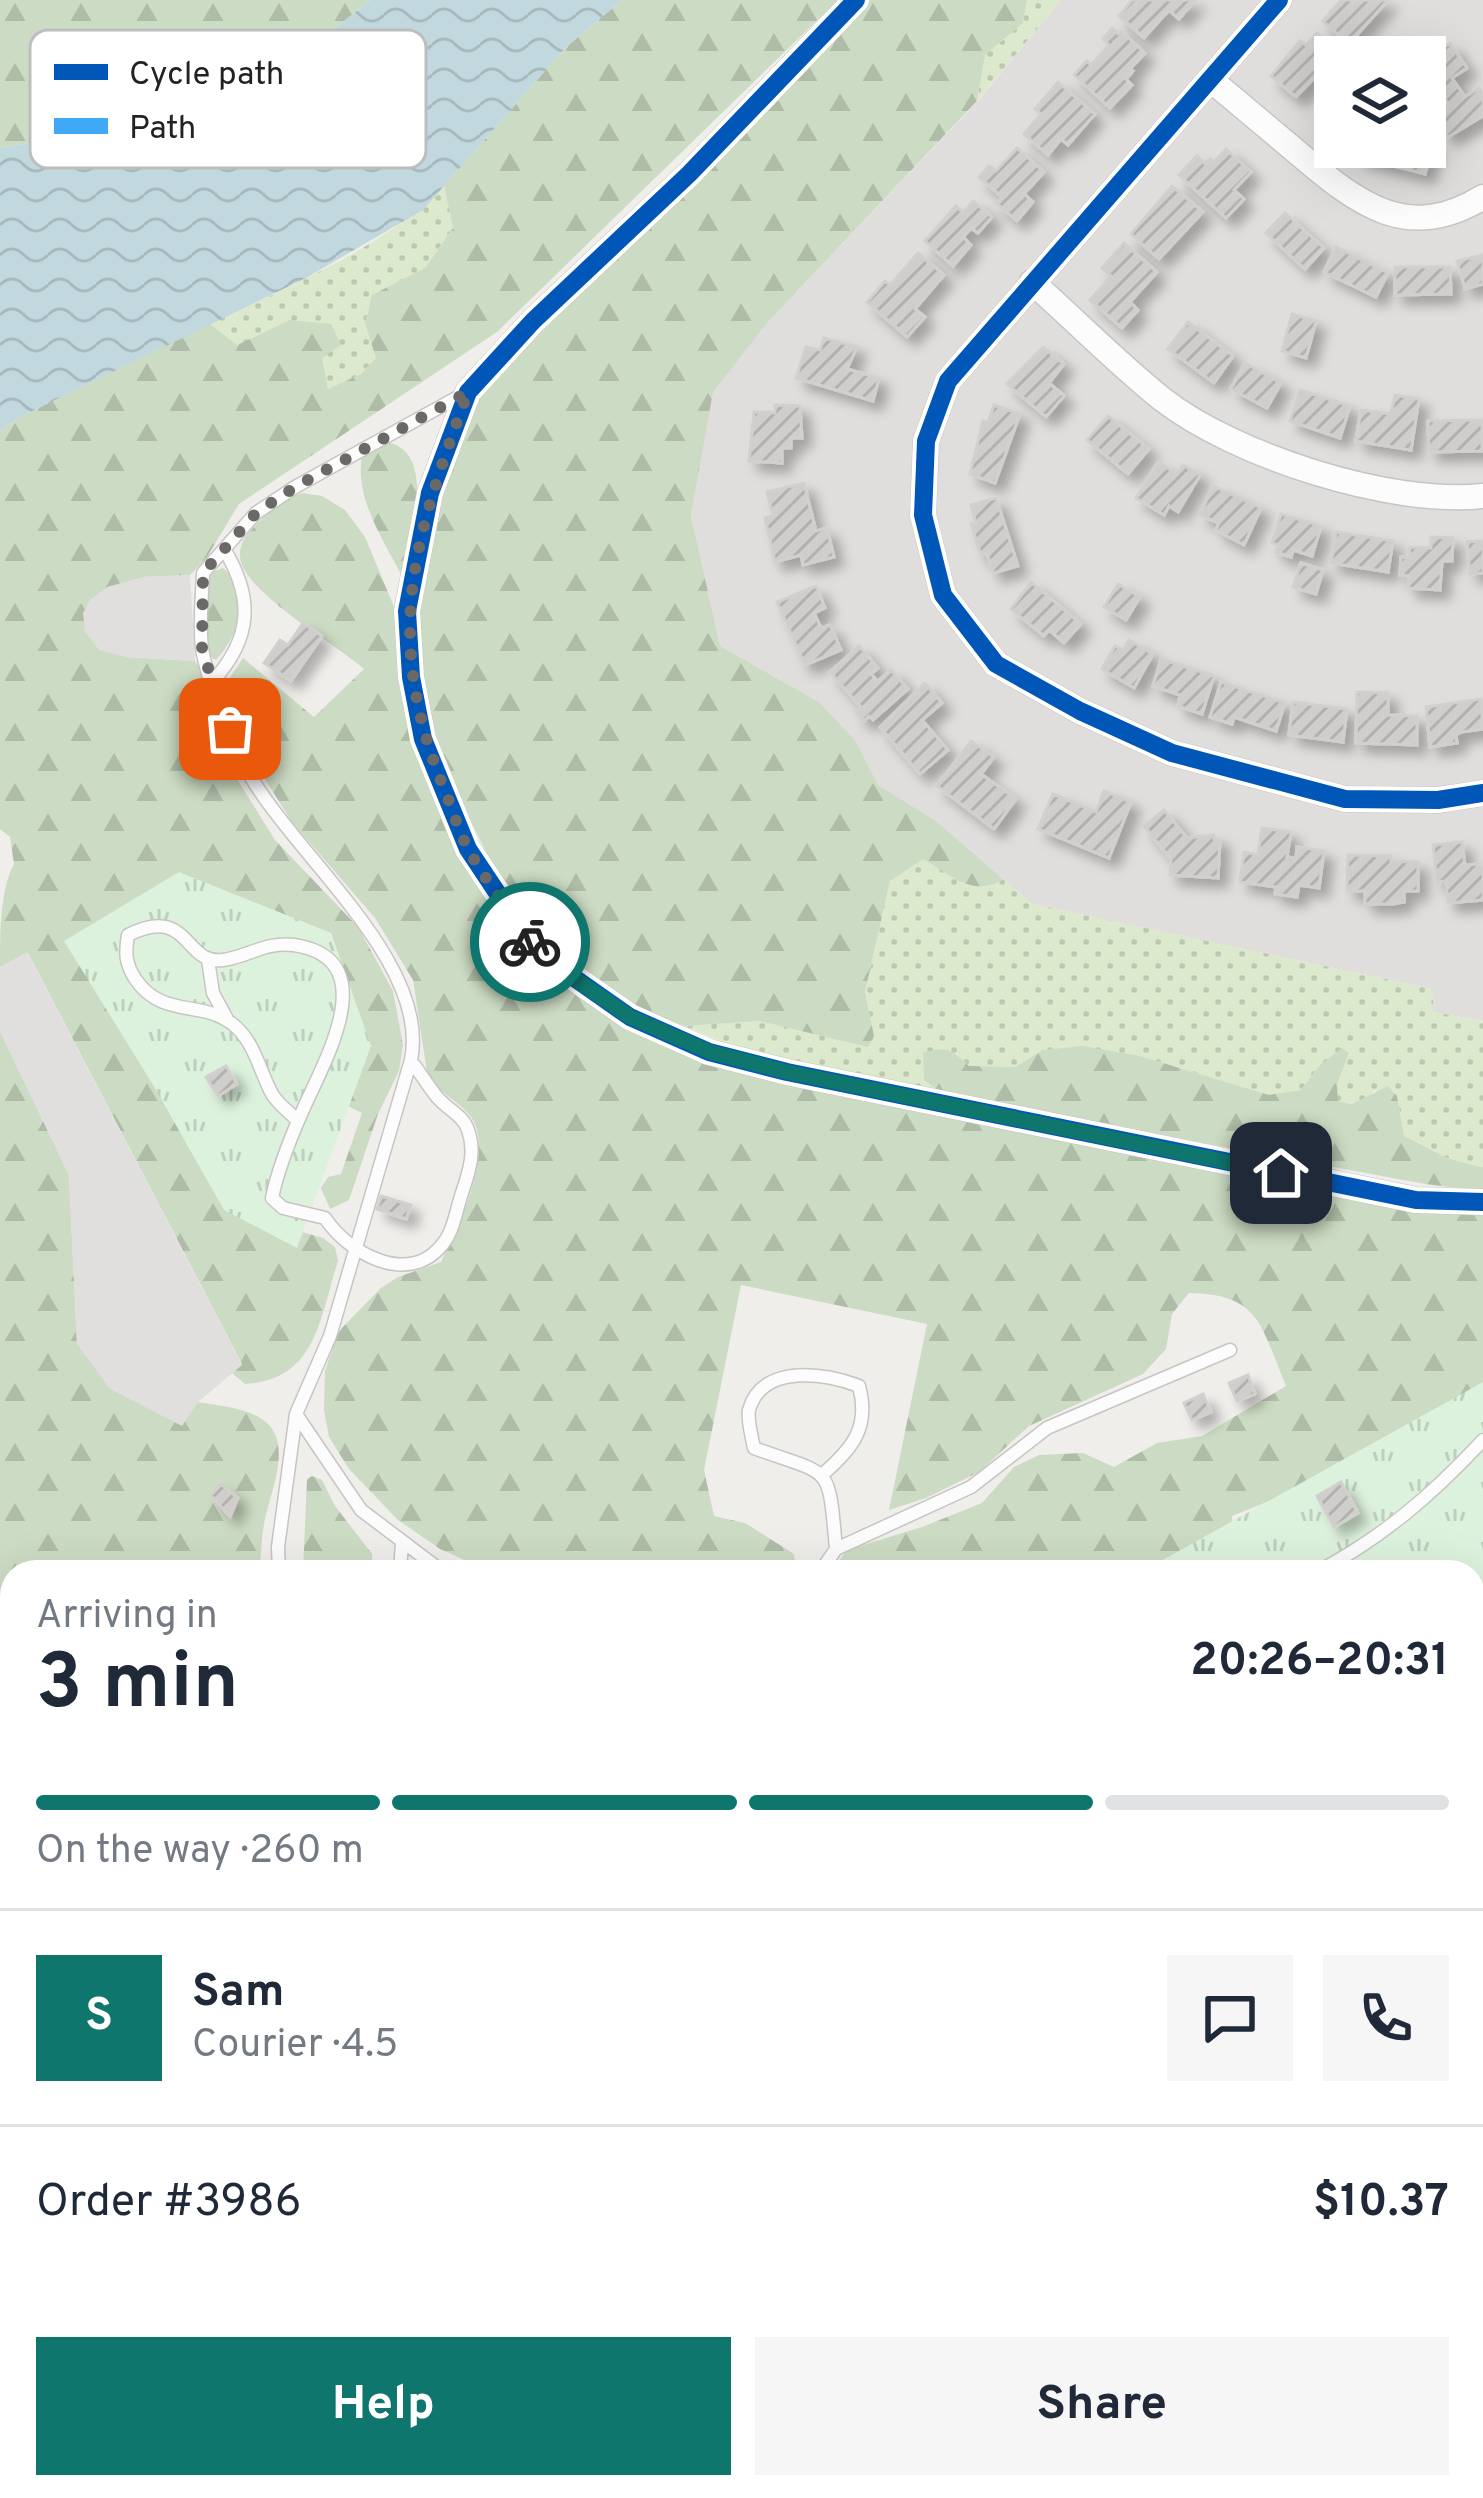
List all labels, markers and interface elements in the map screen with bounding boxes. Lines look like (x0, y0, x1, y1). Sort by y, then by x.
legend (30, 30, 426, 168)
map controls (1314, 36, 1446, 168)
button: layers (1314, 36, 1446, 168)
text: Cycle path (129, 55, 284, 97)
text: Path (129, 109, 196, 151)
pin (179, 678, 281, 780)
icon: bag (197, 696, 263, 762)
courier (470, 882, 590, 1002)
icon: bike (497, 909, 563, 975)
pin (1230, 1122, 1332, 1224)
icon: home (1248, 1140, 1314, 1206)
text: Arriving in (36, 1593, 218, 1642)
text: 20:26–20:31 (1190, 1634, 1449, 1691)
text: 3 min (36, 1637, 239, 1736)
text: On the way · 260 m (36, 1828, 364, 1877)
button: chat (1167, 1955, 1293, 2081)
button: phone (1323, 1955, 1449, 2081)
text: Sam (192, 1965, 284, 2022)
text: S (85, 1989, 113, 2046)
text: Courier · 4.5 (192, 2022, 398, 2071)
text: Order #3986 (36, 2175, 302, 2232)
text: $10.37 (1313, 2175, 1449, 2232)
button: Help (36, 2337, 731, 2475)
button: Share (755, 2337, 1449, 2475)

